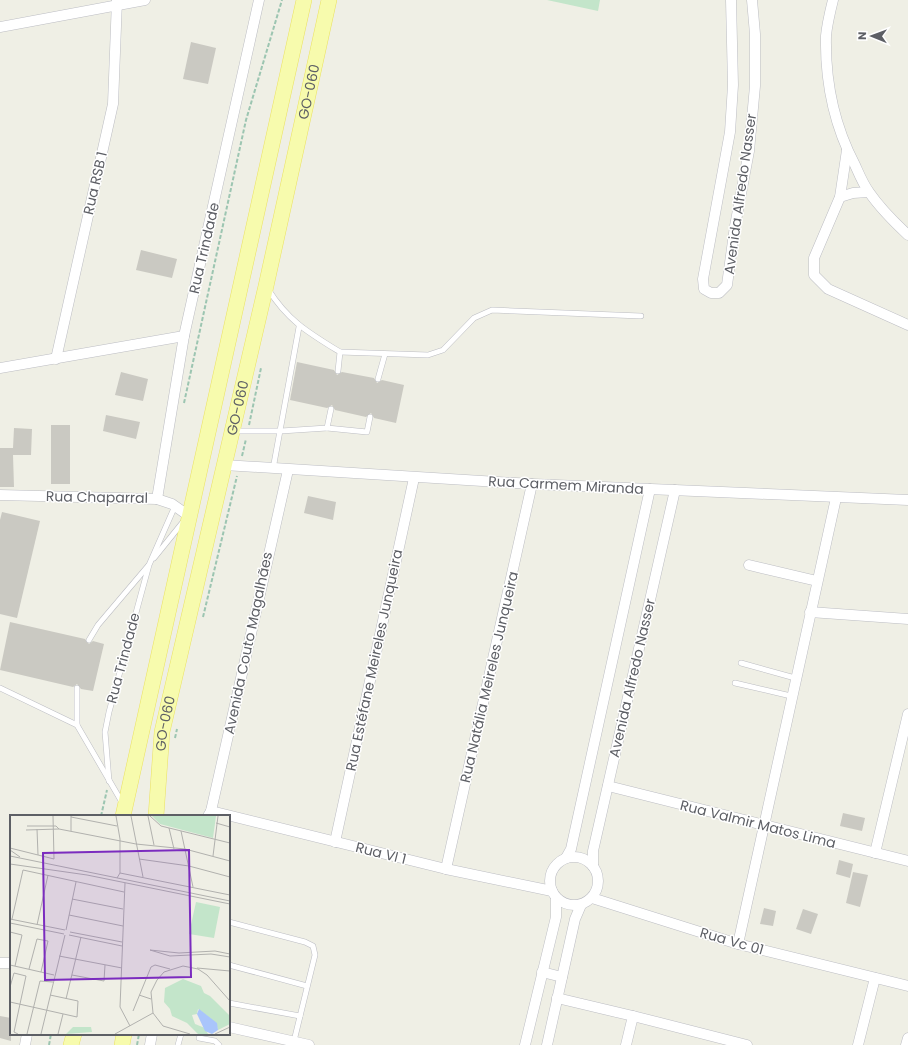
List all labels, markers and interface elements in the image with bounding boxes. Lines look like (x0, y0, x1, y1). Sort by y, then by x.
north arrow (852, 16, 892, 56)
text: N (854, 32, 870, 40)
street label: GO-060 (293, 62, 325, 121)
street label: Avenida Alfredo Nasser (719, 112, 761, 276)
street label: Rua RSB 1 (78, 149, 112, 217)
street label: Rua Trindade (184, 200, 224, 296)
street label: GO-060 (221, 378, 254, 438)
street label: Rua Carmem Miranda (488, 471, 644, 499)
street label: Rua Chaparral (46, 486, 148, 508)
street label: Rua Estéfane Meireles Junqueira (341, 547, 407, 773)
street label: Avenida Couto Magalhães (219, 550, 277, 736)
street label: Rua Natália Meireles Junqueira (455, 569, 523, 785)
street label: Avenida Alfredo Nasser (604, 597, 660, 759)
street label: Rua Trindade (101, 610, 145, 705)
street label: GO-060 (151, 694, 180, 752)
street label: Rua Valmir Matos Lima (678, 795, 838, 853)
inset map (10, 815, 230, 1035)
street label: Rua VI 1 (353, 837, 409, 869)
street label: Rua Vc 01 (698, 922, 766, 960)

